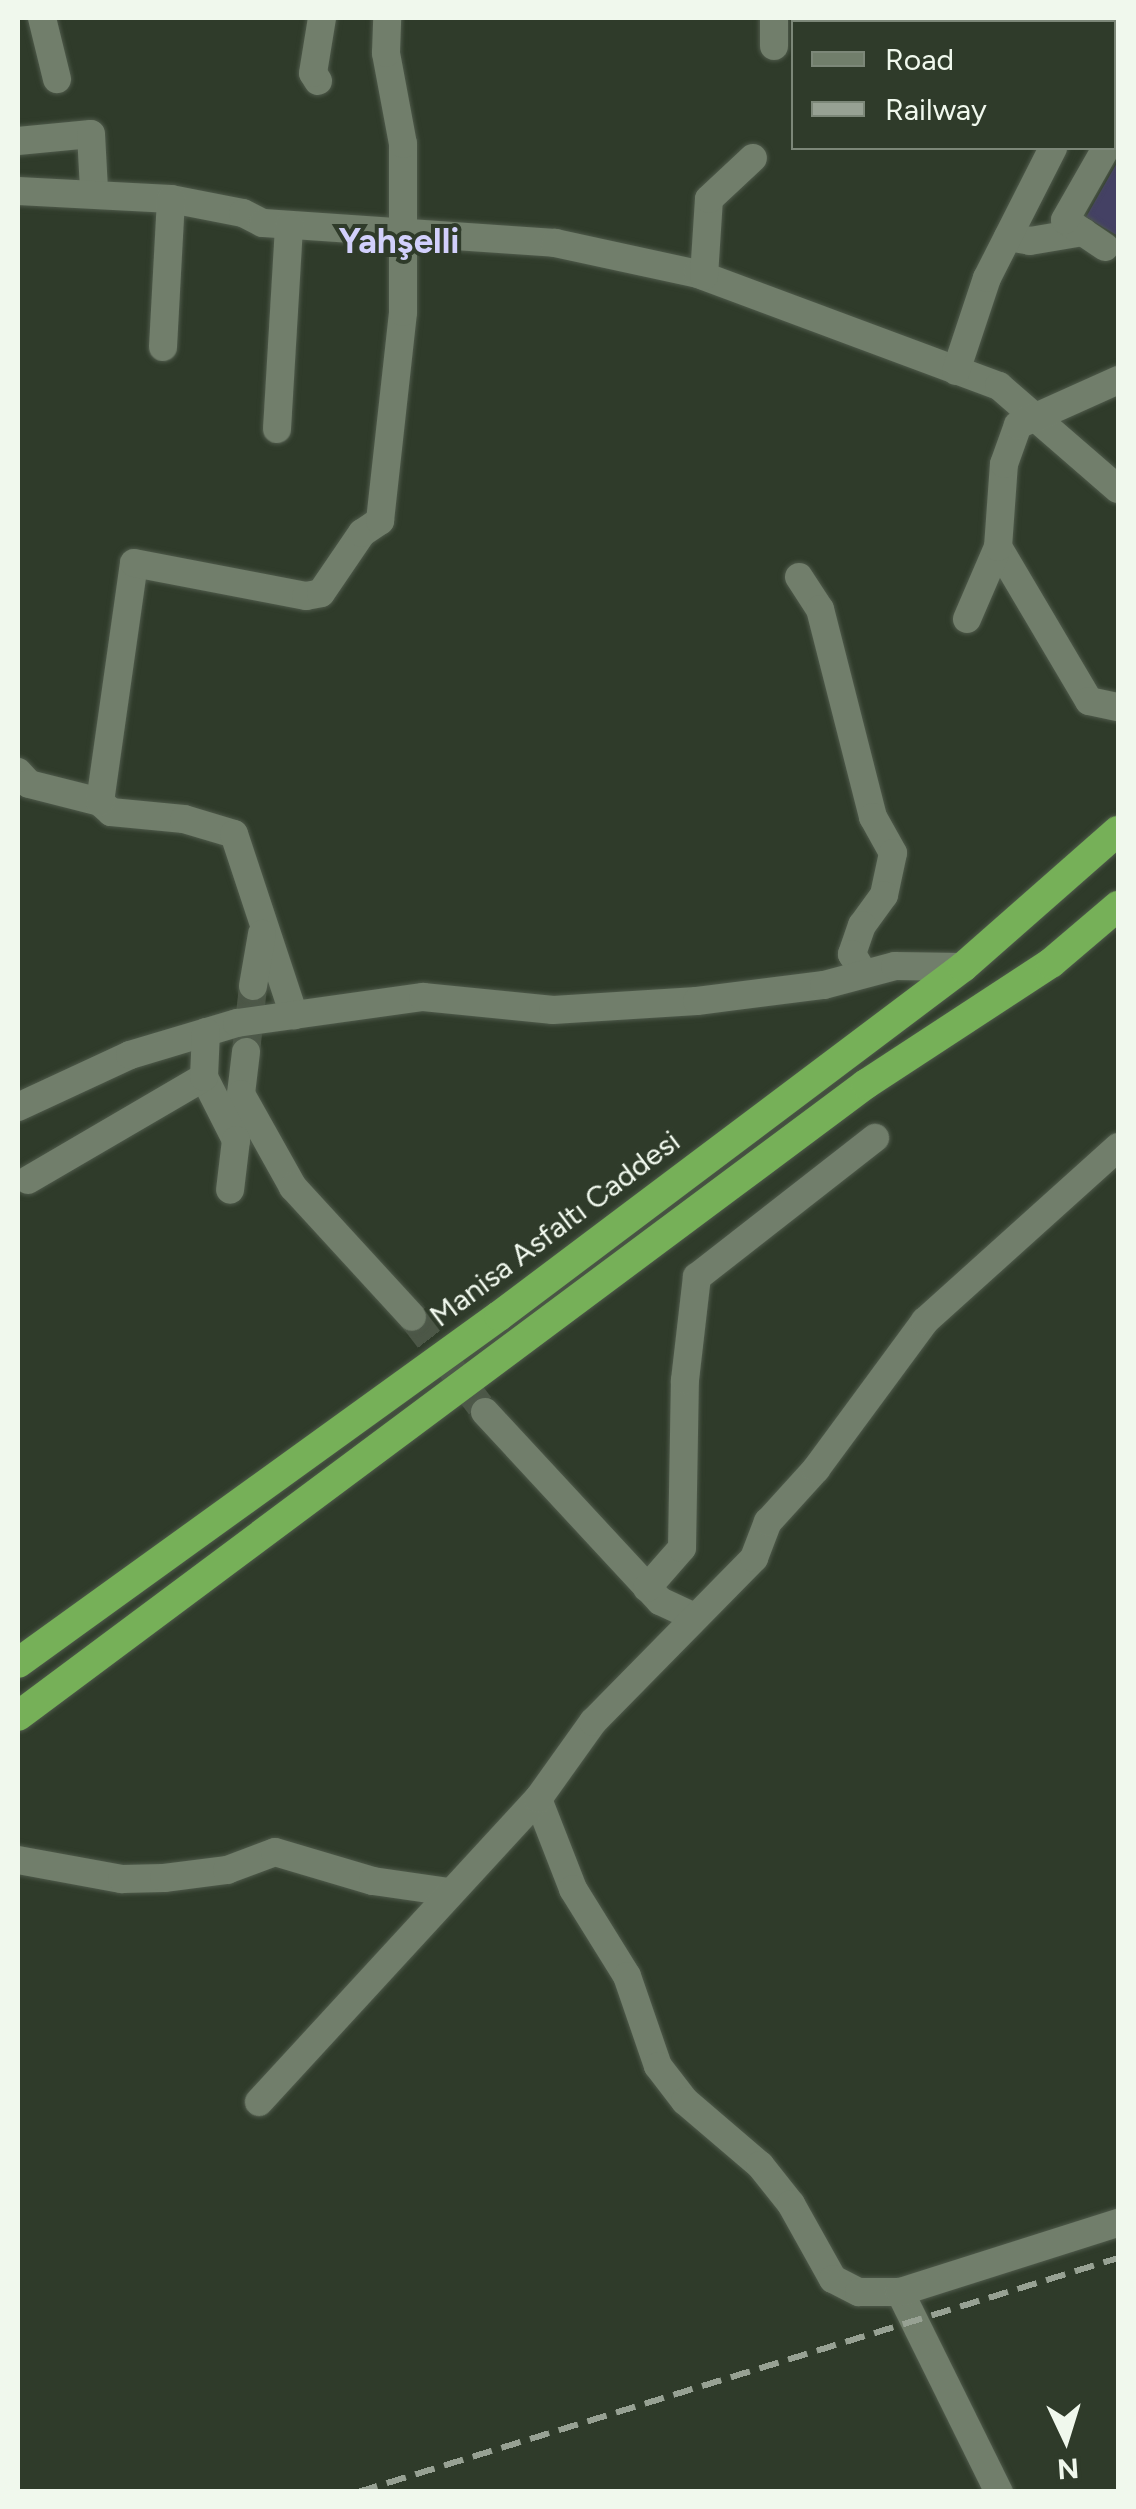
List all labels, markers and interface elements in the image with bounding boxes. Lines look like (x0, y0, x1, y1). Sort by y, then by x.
legend (791, 20, 1116, 150)
text: Road (885, 41, 954, 78)
text: Railway (885, 91, 987, 128)
district label: Yahşelli (339, 220, 459, 262)
street label: Manisa Asfaltı Caddesi (423, 1123, 687, 1335)
north arrow (1016, 2389, 1116, 2489)
text: N (1056, 2451, 1080, 2487)

